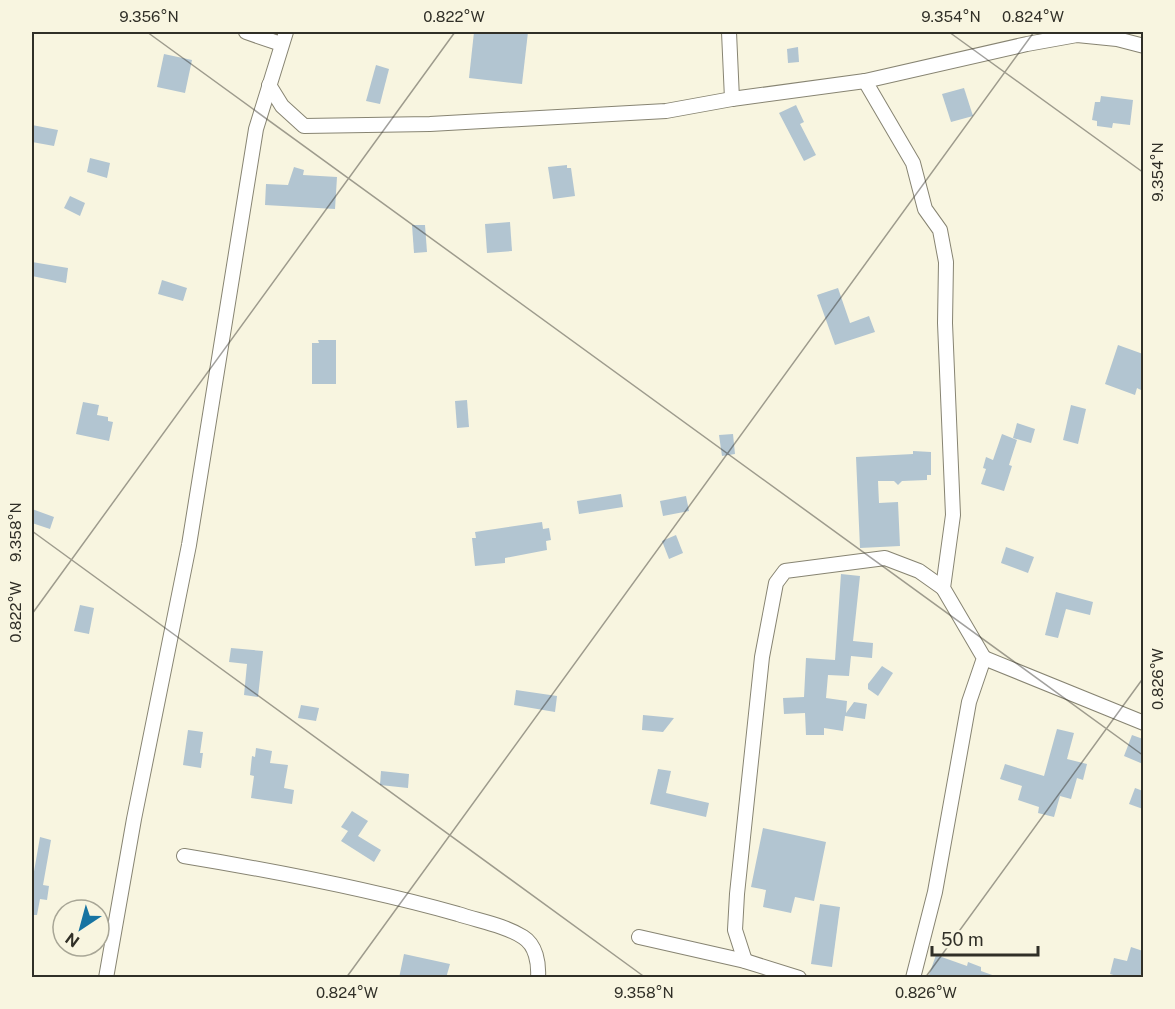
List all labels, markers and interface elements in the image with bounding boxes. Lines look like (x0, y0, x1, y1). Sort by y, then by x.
text: 9.356°N (119, 8, 179, 25)
text: 0.822°W (423, 8, 485, 25)
text: 9.354°N (921, 8, 981, 25)
text: 0.824°W (1002, 8, 1064, 25)
text: 9.354°N (1149, 142, 1166, 202)
text: 9.358°N (7, 502, 24, 562)
text: 0.822°W (7, 581, 24, 643)
text: 0.826°W (1149, 648, 1166, 710)
north arrow (51, 898, 111, 958)
scale bar (932, 919, 1038, 957)
text: N (62, 928, 83, 951)
text: 50 m (941, 929, 984, 950)
text: 0.824°W (316, 984, 378, 1001)
text: 9.358°N (614, 984, 674, 1001)
text: 0.826°W (895, 984, 957, 1001)

